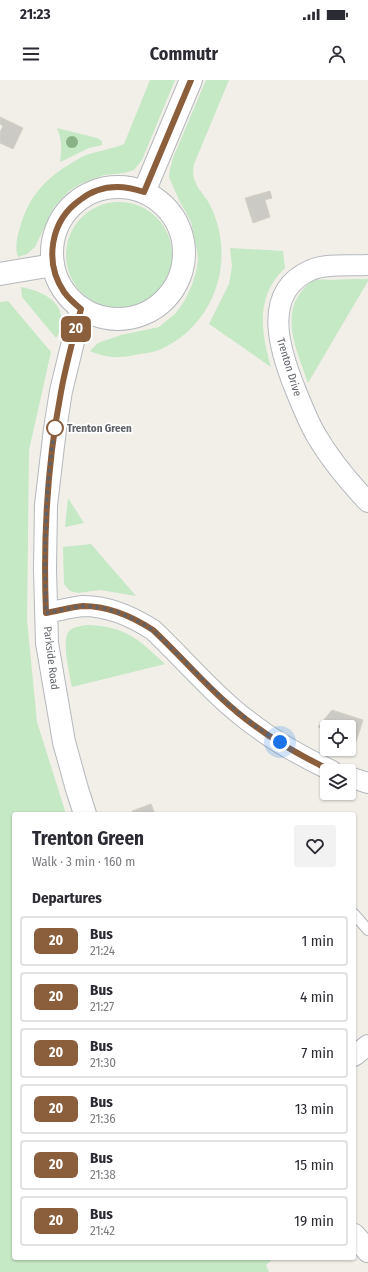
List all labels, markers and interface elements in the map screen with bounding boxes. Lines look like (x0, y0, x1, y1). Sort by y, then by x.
text: 21:23 (20, 5, 51, 23)
icon: menu (20, 43, 42, 65)
text: Commutr (150, 43, 218, 65)
icon: person (326, 43, 348, 65)
line badge: 20 (58, 316, 94, 342)
text: 20 (69, 320, 83, 337)
street label: Trenton Drive (274, 336, 304, 398)
marker: Trenton Green (46, 419, 64, 437)
place label: Trenton Green (67, 422, 132, 435)
street label: Parkside Road (41, 626, 61, 690)
map controls (320, 720, 356, 800)
button: locate (320, 720, 356, 756)
your location (270, 732, 290, 752)
button: layers (320, 764, 356, 800)
button: heart (294, 825, 336, 867)
text: Trenton Green (32, 827, 144, 850)
text: Walk · 3 min · 160 m (32, 854, 135, 869)
text: Departures (32, 889, 102, 907)
text: Bus (90, 925, 113, 943)
text: 20 (49, 932, 63, 949)
text: 1 min (301, 932, 334, 950)
text: 21:24 (90, 943, 115, 958)
text: Bus (90, 981, 113, 999)
text: 20 (49, 988, 63, 1005)
text: 4 min (300, 988, 334, 1006)
text: 21:27 (90, 999, 114, 1014)
text: Bus (90, 1037, 113, 1055)
text: 20 (49, 1044, 63, 1061)
text: 7 min (301, 1044, 334, 1062)
text: 21:30 (90, 1055, 116, 1070)
text: Bus (90, 1093, 113, 1111)
text: 20 (49, 1100, 63, 1117)
text: 13 min (295, 1100, 334, 1118)
text: 21:36 (90, 1111, 116, 1126)
text: Bus (90, 1149, 113, 1167)
text: 20 (49, 1156, 63, 1173)
text: 15 min (295, 1156, 334, 1174)
text: 21:38 (90, 1167, 116, 1182)
text: Bus (90, 1205, 113, 1223)
text: 20 (49, 1212, 63, 1229)
text: 19 min (294, 1212, 334, 1230)
text: 21:42 (90, 1223, 115, 1238)

